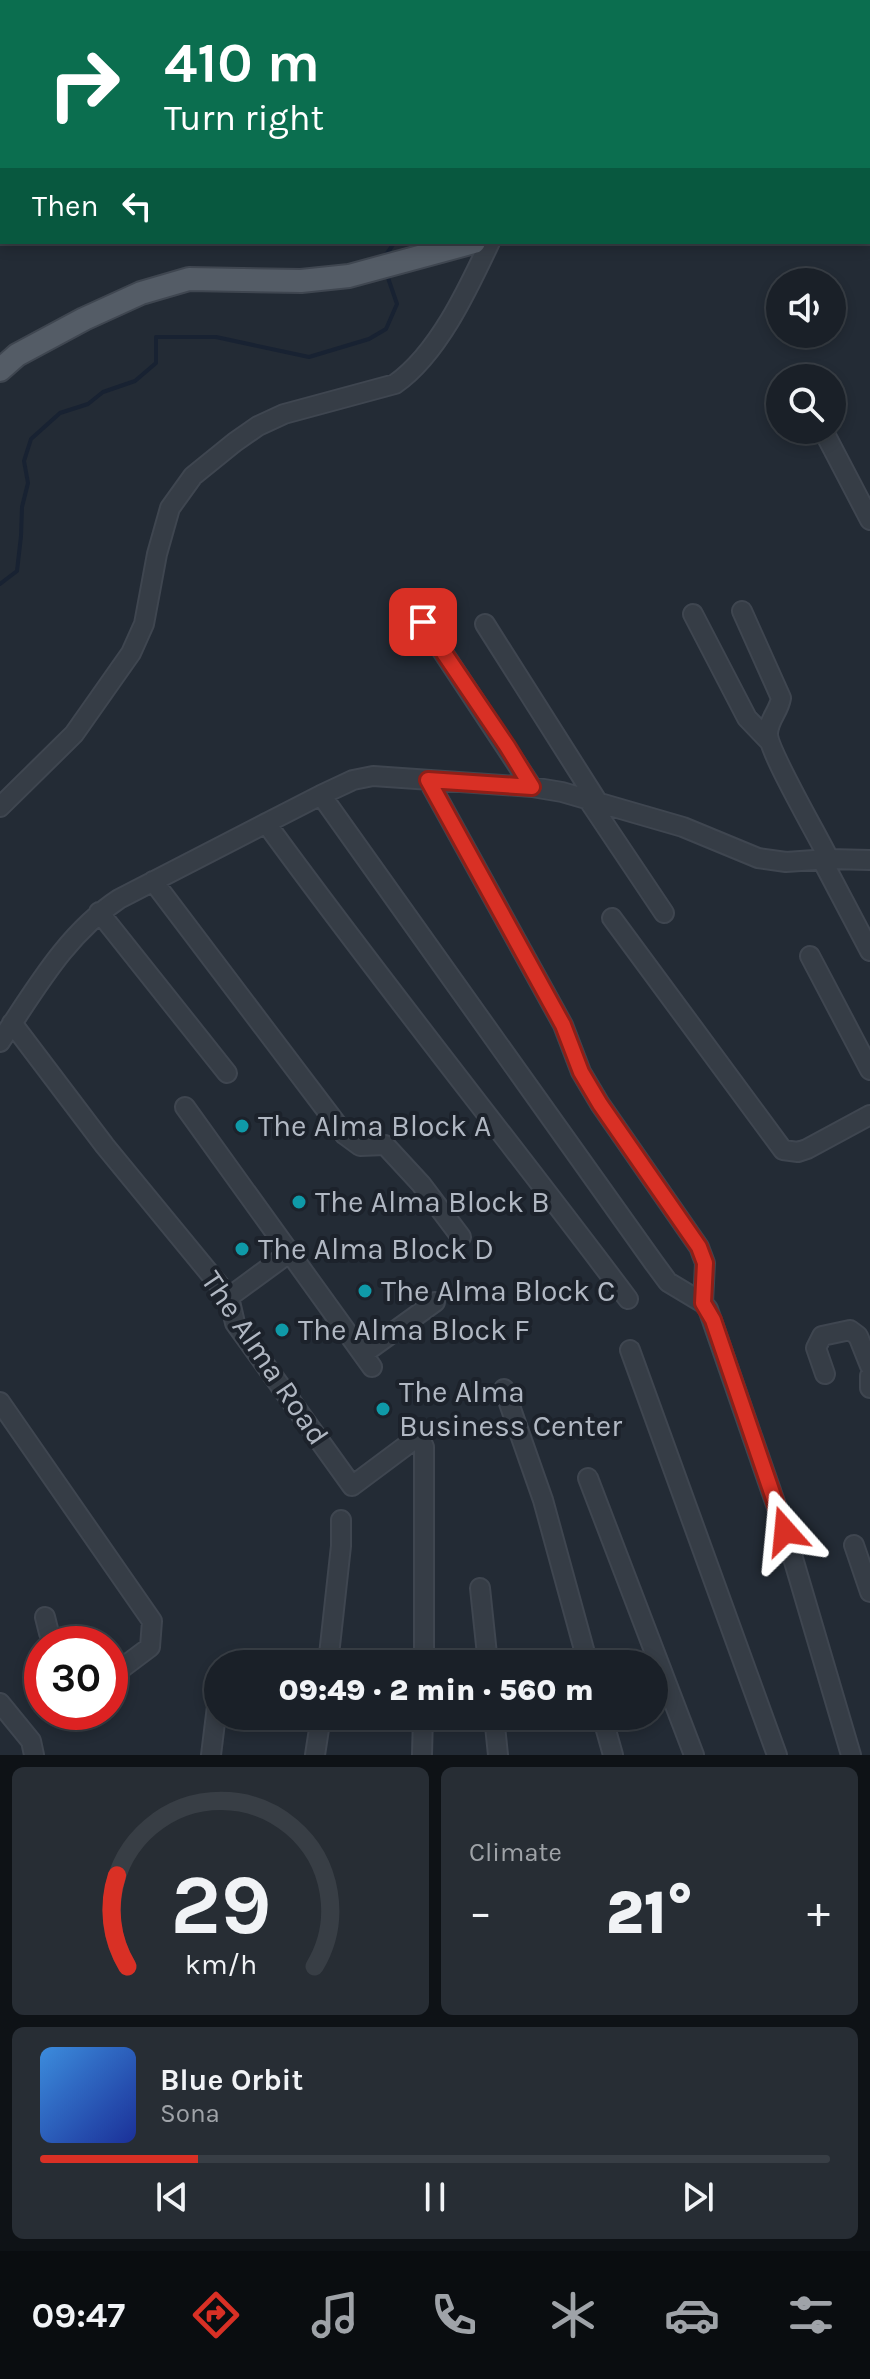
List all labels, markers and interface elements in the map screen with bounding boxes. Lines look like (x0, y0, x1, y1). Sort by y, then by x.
text: 410 m (164, 30, 320, 95)
icon: right (32, 32, 136, 136)
text: Turn right (164, 97, 324, 139)
icon: left (115, 184, 159, 228)
text: Then (32, 188, 99, 224)
map controls (766, 268, 846, 444)
button: sound (766, 268, 846, 348)
button: search (766, 364, 846, 444)
pin (389, 588, 457, 656)
icon: arrive (401, 600, 445, 644)
place label: The Alma Block A (258, 1108, 491, 1144)
marker: The Alma Block A (233, 1117, 251, 1135)
place label: The Alma Block B (315, 1184, 550, 1220)
marker: The Alma Block B (290, 1193, 308, 1211)
place label: The Alma Block D (258, 1231, 494, 1267)
marker: The Alma Block D (233, 1240, 251, 1258)
street label: The Alma Road (194, 1264, 336, 1452)
place label: The Alma Block C (381, 1273, 615, 1309)
marker: The Alma Block C (356, 1282, 374, 1300)
place label: The Alma Block F (298, 1312, 530, 1348)
marker: The Alma Block F (273, 1321, 291, 1339)
place label: The Alma Business Center (399, 1374, 622, 1444)
marker: The Alma Business Center (374, 1400, 392, 1418)
position arrow (743, 1489, 827, 1573)
speed limit sign: 30 (24, 1626, 128, 1730)
text: 09:49 · 2 min · 560 m (278, 1672, 594, 1708)
text: Climate (469, 1837, 562, 1868)
text: 29 (170, 1857, 271, 1954)
text: 21° (606, 1878, 693, 1948)
text: − (469, 1887, 492, 1938)
text: + (807, 1887, 830, 1938)
text: km/h (184, 1948, 257, 1981)
text: Blue Orbit (160, 2062, 303, 2098)
text: Sona (160, 2098, 220, 2129)
icon: previous (150, 2175, 194, 2219)
icon: pause (413, 2175, 457, 2219)
icon: next (676, 2175, 720, 2219)
icon: directions (188, 2287, 244, 2343)
icon: music (307, 2287, 363, 2343)
icon: phone (426, 2287, 482, 2343)
icon: climate (545, 2287, 601, 2343)
icon: car (664, 2287, 720, 2343)
icon: filters (783, 2287, 839, 2343)
text: 09:47 (31, 2294, 125, 2336)

